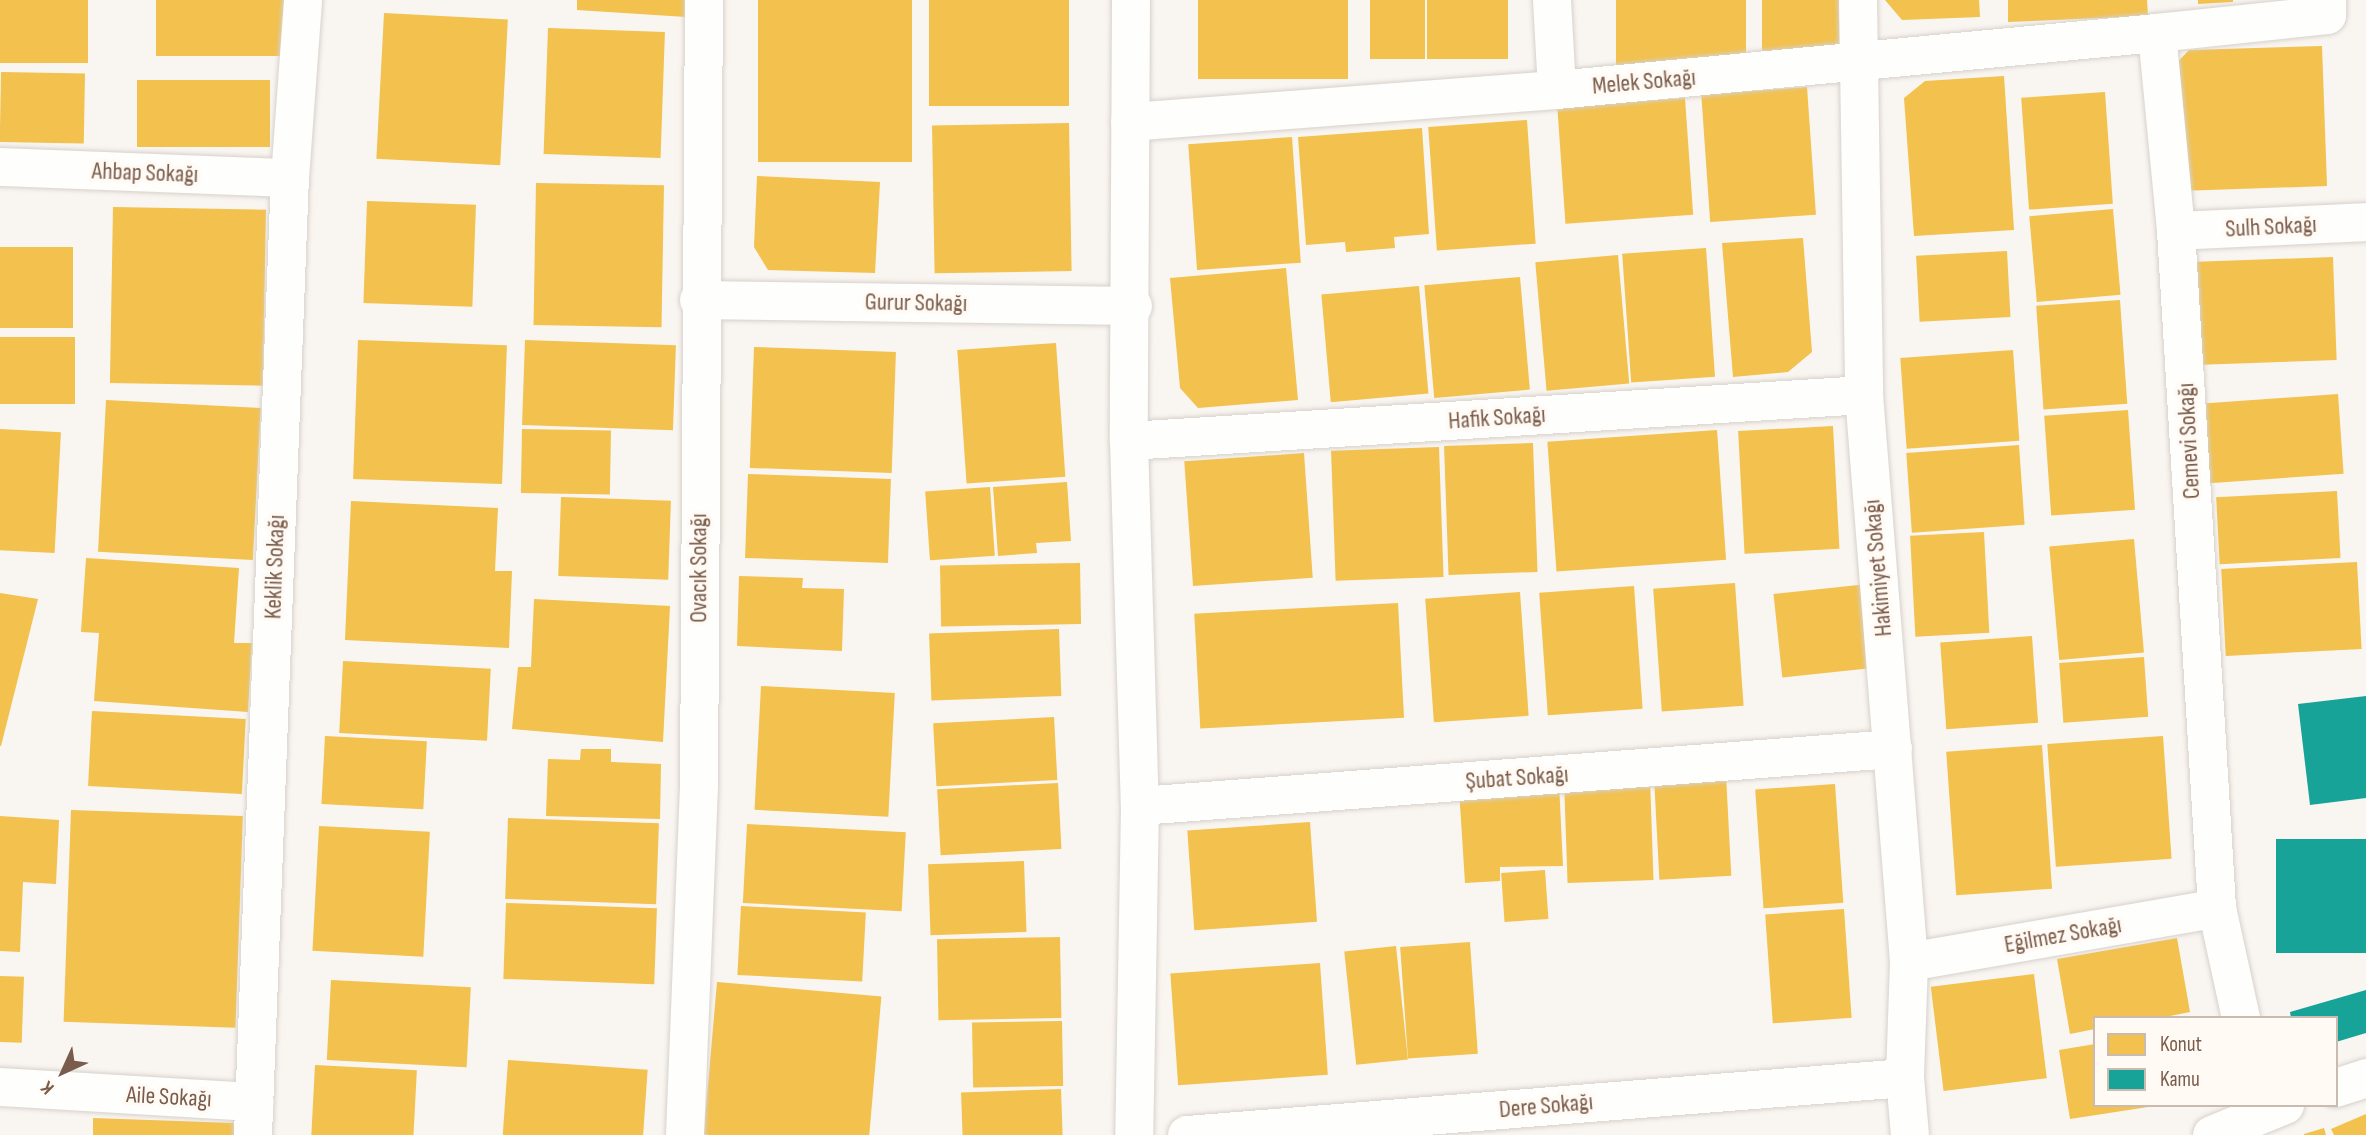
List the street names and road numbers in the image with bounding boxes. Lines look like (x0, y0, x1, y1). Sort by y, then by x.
street label: Melek Sokağı (1591, 63, 1697, 101)
street label: Ahbap Sokağı (91, 157, 199, 189)
street label: Sulh Sokağı (2225, 210, 2317, 244)
street label: Gurur Sokağı (865, 288, 967, 318)
street label: Cemevi Sokağı (2172, 382, 2206, 500)
street label: Hafik Sokağı (1447, 400, 1547, 436)
street label: Hakimiyet Sokağı (1858, 498, 1898, 638)
street label: Ovacık Sokağı (685, 513, 713, 623)
street label: Keklik Sokağı (259, 514, 291, 620)
street label: Şubat Sokağı (1464, 760, 1570, 796)
street label: Eğilmez Sokağı (2002, 911, 2124, 959)
street label: Aile Sokağı (126, 1080, 212, 1114)
street label: Dere Sokağı (1498, 1088, 1594, 1124)

